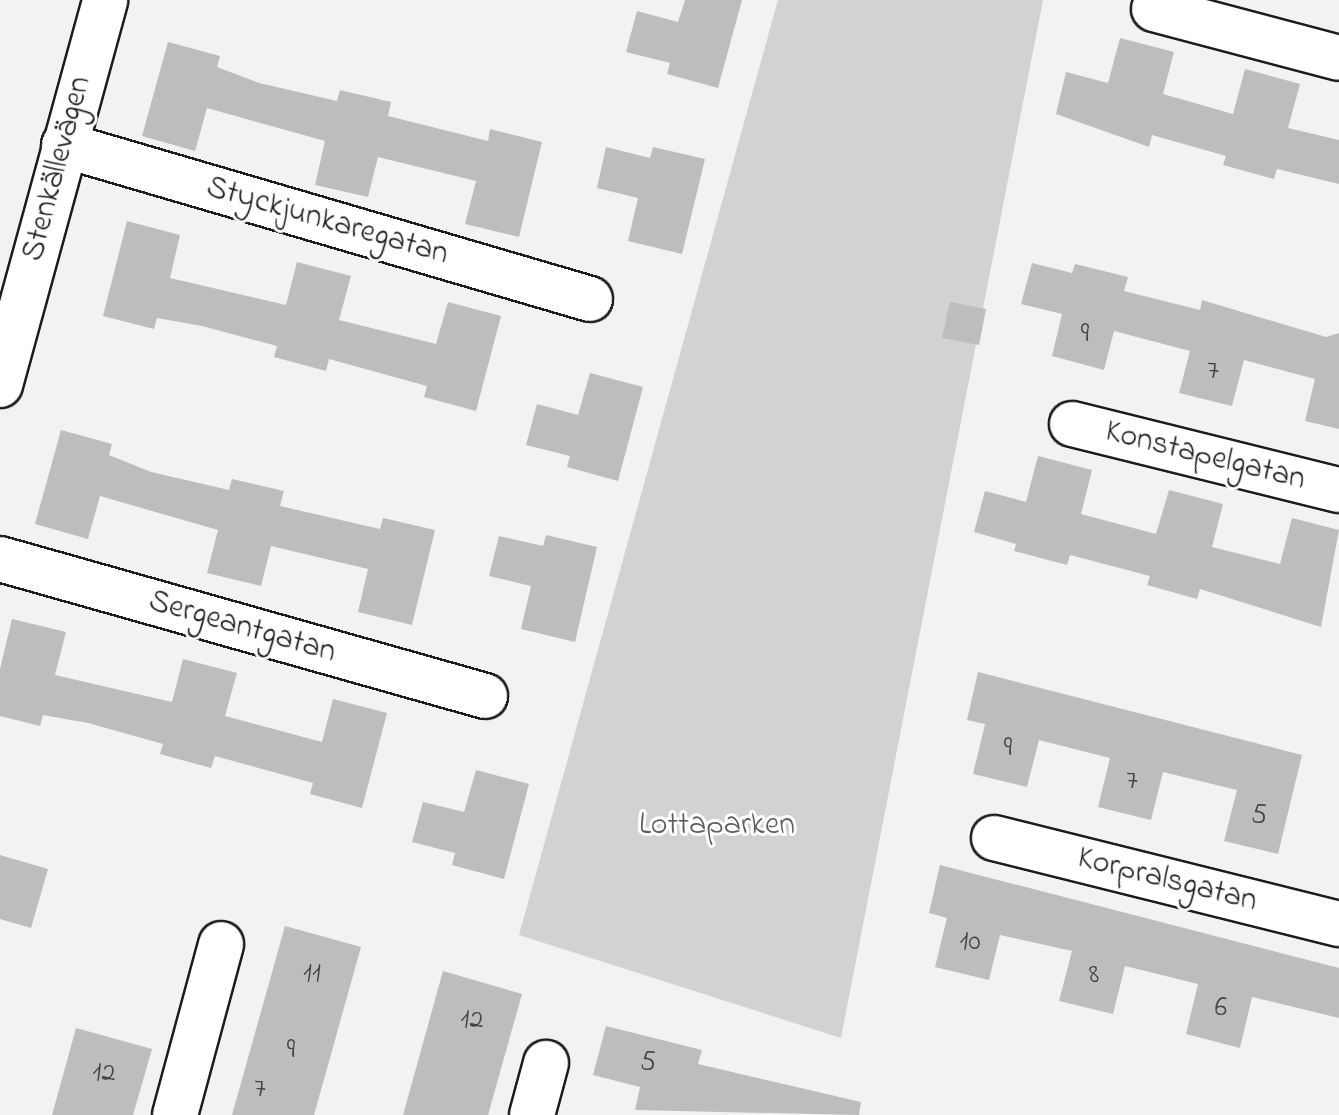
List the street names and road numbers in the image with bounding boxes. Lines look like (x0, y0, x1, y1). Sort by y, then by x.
street label: Stenkällevägen (15, 72, 101, 266)
street label: Styckjunkaregatan (202, 169, 452, 275)
street label: Konstapelgatan (1101, 414, 1309, 500)
street label: Sergeantgatan (144, 583, 340, 673)
street label: Korpralsgatan (1073, 840, 1261, 922)

